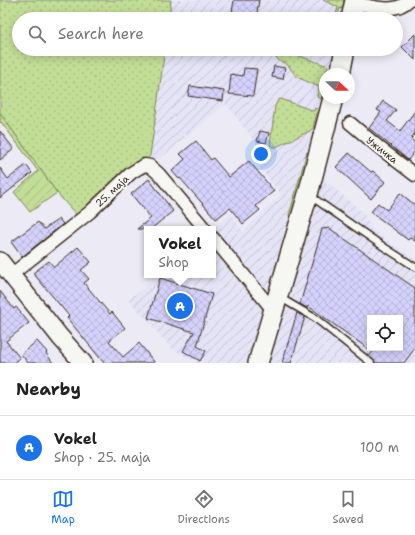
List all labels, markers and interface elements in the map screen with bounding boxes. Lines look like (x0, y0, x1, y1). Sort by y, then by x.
search box (12, 12, 403, 56)
icon: search (26, 23, 48, 45)
text: Search here (58, 24, 144, 44)
north arrow (319, 68, 355, 104)
street label: Ужичка (364, 134, 401, 167)
your location (251, 144, 271, 164)
street label: 25. маја (92, 172, 132, 210)
popup (144, 226, 216, 278)
text: Vokel (159, 234, 201, 254)
text: Shop (159, 254, 189, 271)
pin: A (167, 291, 193, 321)
map controls (367, 315, 403, 351)
button: locate (367, 315, 403, 351)
text: Nearby (16, 378, 81, 400)
text: Vokel (54, 429, 97, 449)
text: A (24, 439, 34, 456)
text: 100 m (360, 439, 399, 456)
text: Shop · 25. маја (54, 449, 150, 466)
tab: Map (51, 488, 75, 527)
tab: Directions (177, 488, 230, 527)
tab: Saved (332, 488, 364, 527)

